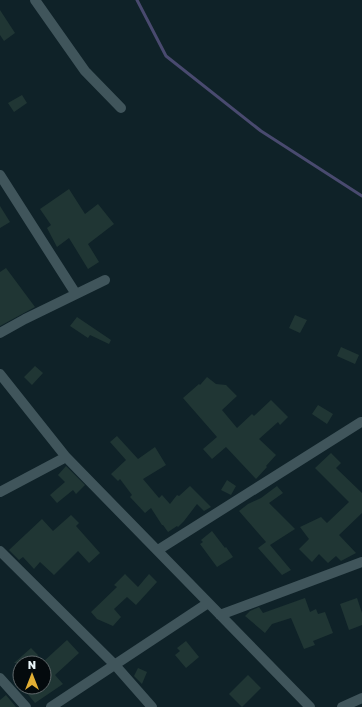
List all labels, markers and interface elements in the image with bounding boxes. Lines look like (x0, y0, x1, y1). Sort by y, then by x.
north arrow (12, 655, 52, 695)
text: N (28, 658, 36, 671)

